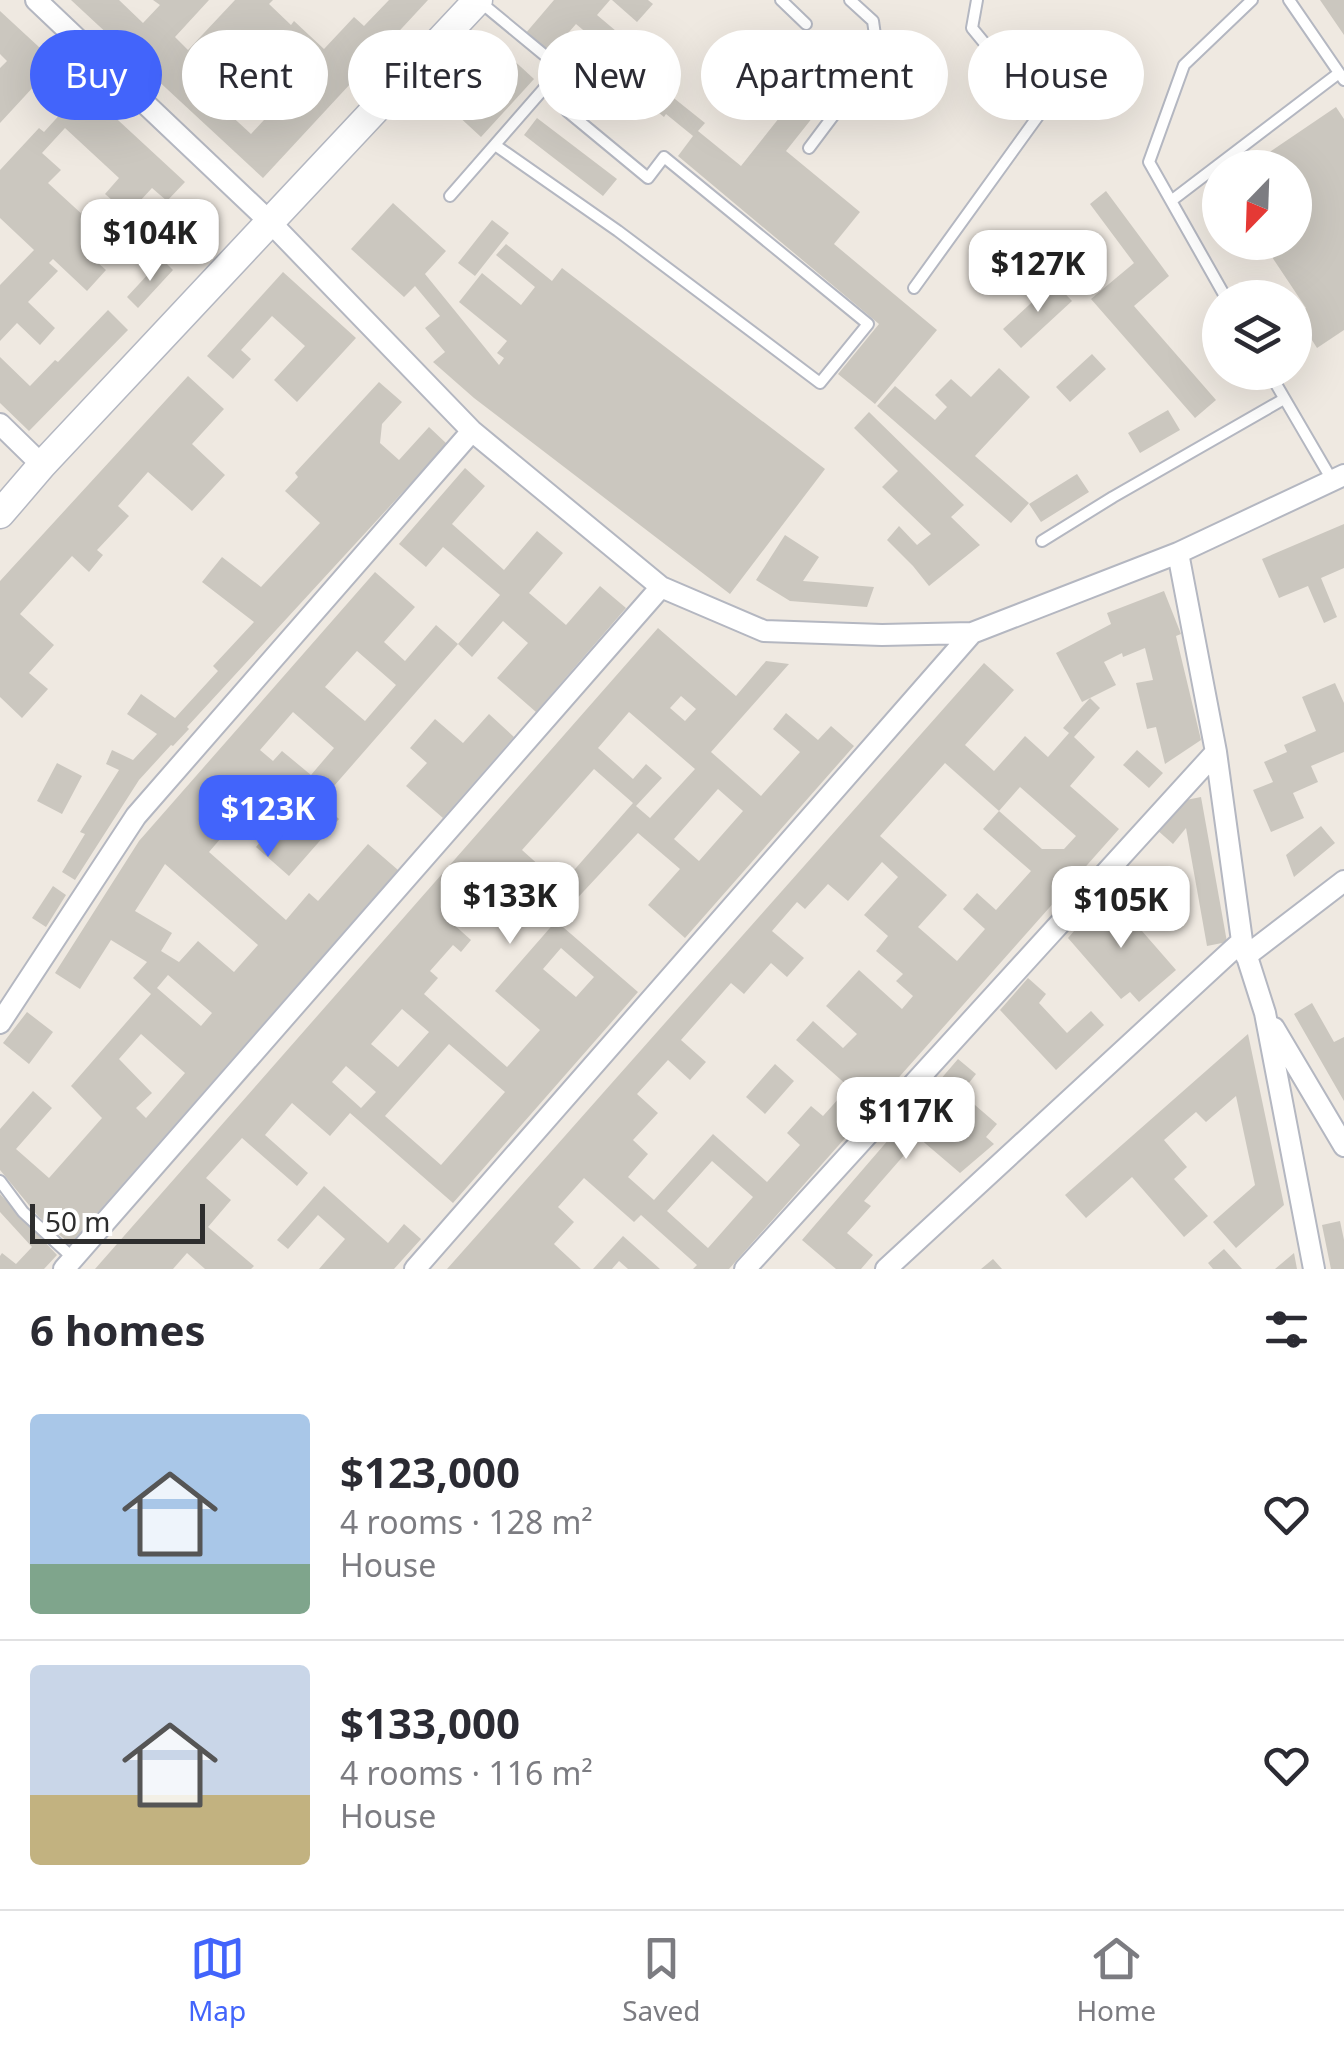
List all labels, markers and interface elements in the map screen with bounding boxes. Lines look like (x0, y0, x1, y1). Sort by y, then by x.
chip: Buy (30, 30, 162, 120)
chip: Rent (182, 30, 328, 120)
chip: Filters (348, 30, 518, 120)
chip: New (538, 30, 681, 120)
chip: Apartment (701, 30, 948, 120)
chip: House (968, 30, 1144, 120)
north arrow (1202, 150, 1312, 260)
map controls (1202, 150, 1312, 390)
pin: $104K (80, 199, 220, 284)
text: $104K (103, 210, 197, 253)
pin: $127K (968, 230, 1108, 315)
text: $127K (991, 241, 1085, 284)
button: layers (1202, 280, 1312, 390)
pin: $123K (198, 775, 338, 860)
text: $123K (221, 786, 315, 829)
pin: $133K (440, 862, 580, 947)
pin: $105K (1051, 866, 1191, 951)
text: $133K (463, 873, 557, 916)
text: $105K (1074, 877, 1168, 920)
pin: $117K (836, 1077, 976, 1162)
text: $117K (859, 1088, 953, 1131)
scale bar (30, 1199, 205, 1244)
text: 50 m (45, 1202, 111, 1240)
text: 6 homes (30, 1301, 206, 1358)
icon: filters (1259, 1302, 1314, 1357)
text: $123,000 (340, 1443, 520, 1500)
icon: home (110, 1454, 230, 1574)
icon: heart (1259, 1487, 1314, 1542)
text: 4 rooms · 128 m² (340, 1500, 593, 1543)
text: House (340, 1543, 436, 1586)
text: $133,000 (340, 1694, 520, 1751)
icon: home (110, 1705, 230, 1825)
icon: heart (1259, 1738, 1314, 1793)
text: 4 rooms · 116 m² (340, 1751, 593, 1794)
text: House (340, 1794, 436, 1837)
tab: Map (188, 1931, 246, 2029)
tab: Saved (622, 1931, 700, 2029)
tab: Home (1076, 1931, 1156, 2029)

